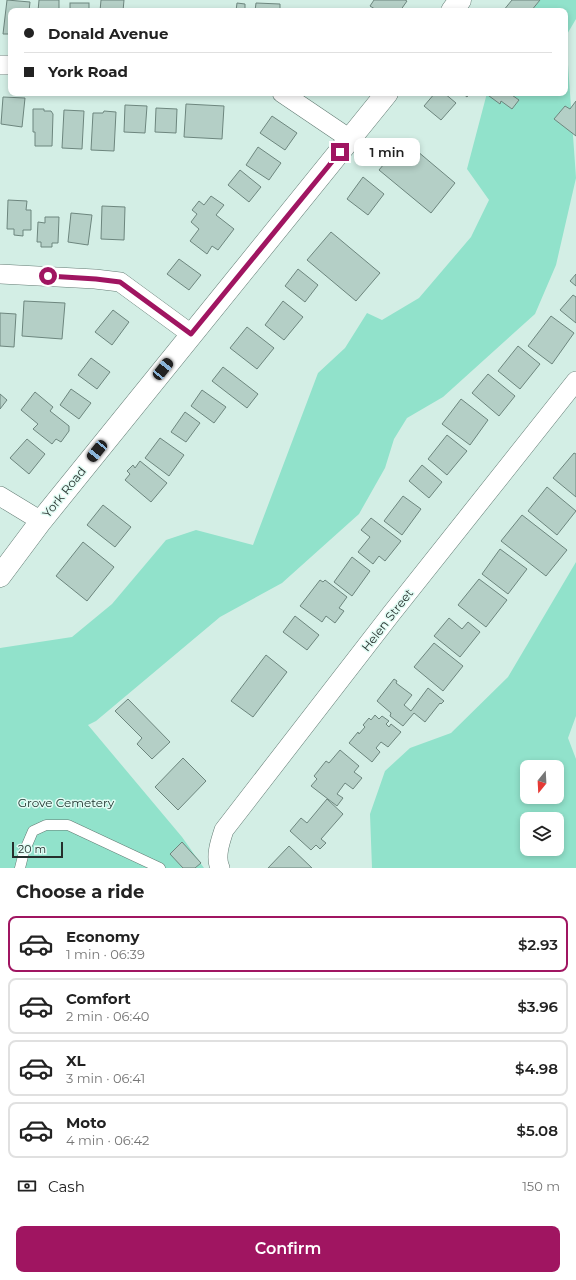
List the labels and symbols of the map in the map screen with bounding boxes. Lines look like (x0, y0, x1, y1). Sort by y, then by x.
callout: 1 min (354, 138, 420, 166)
route end (331, 143, 349, 161)
route start (39, 267, 57, 285)
car (151, 356, 175, 382)
car (85, 438, 109, 464)
street label: York Road (39, 464, 89, 520)
street label: Helen Street (358, 586, 416, 654)
north arrow (520, 760, 564, 804)
park label: Grove Cemetery (18, 795, 115, 810)
scale bar (12, 840, 63, 859)

